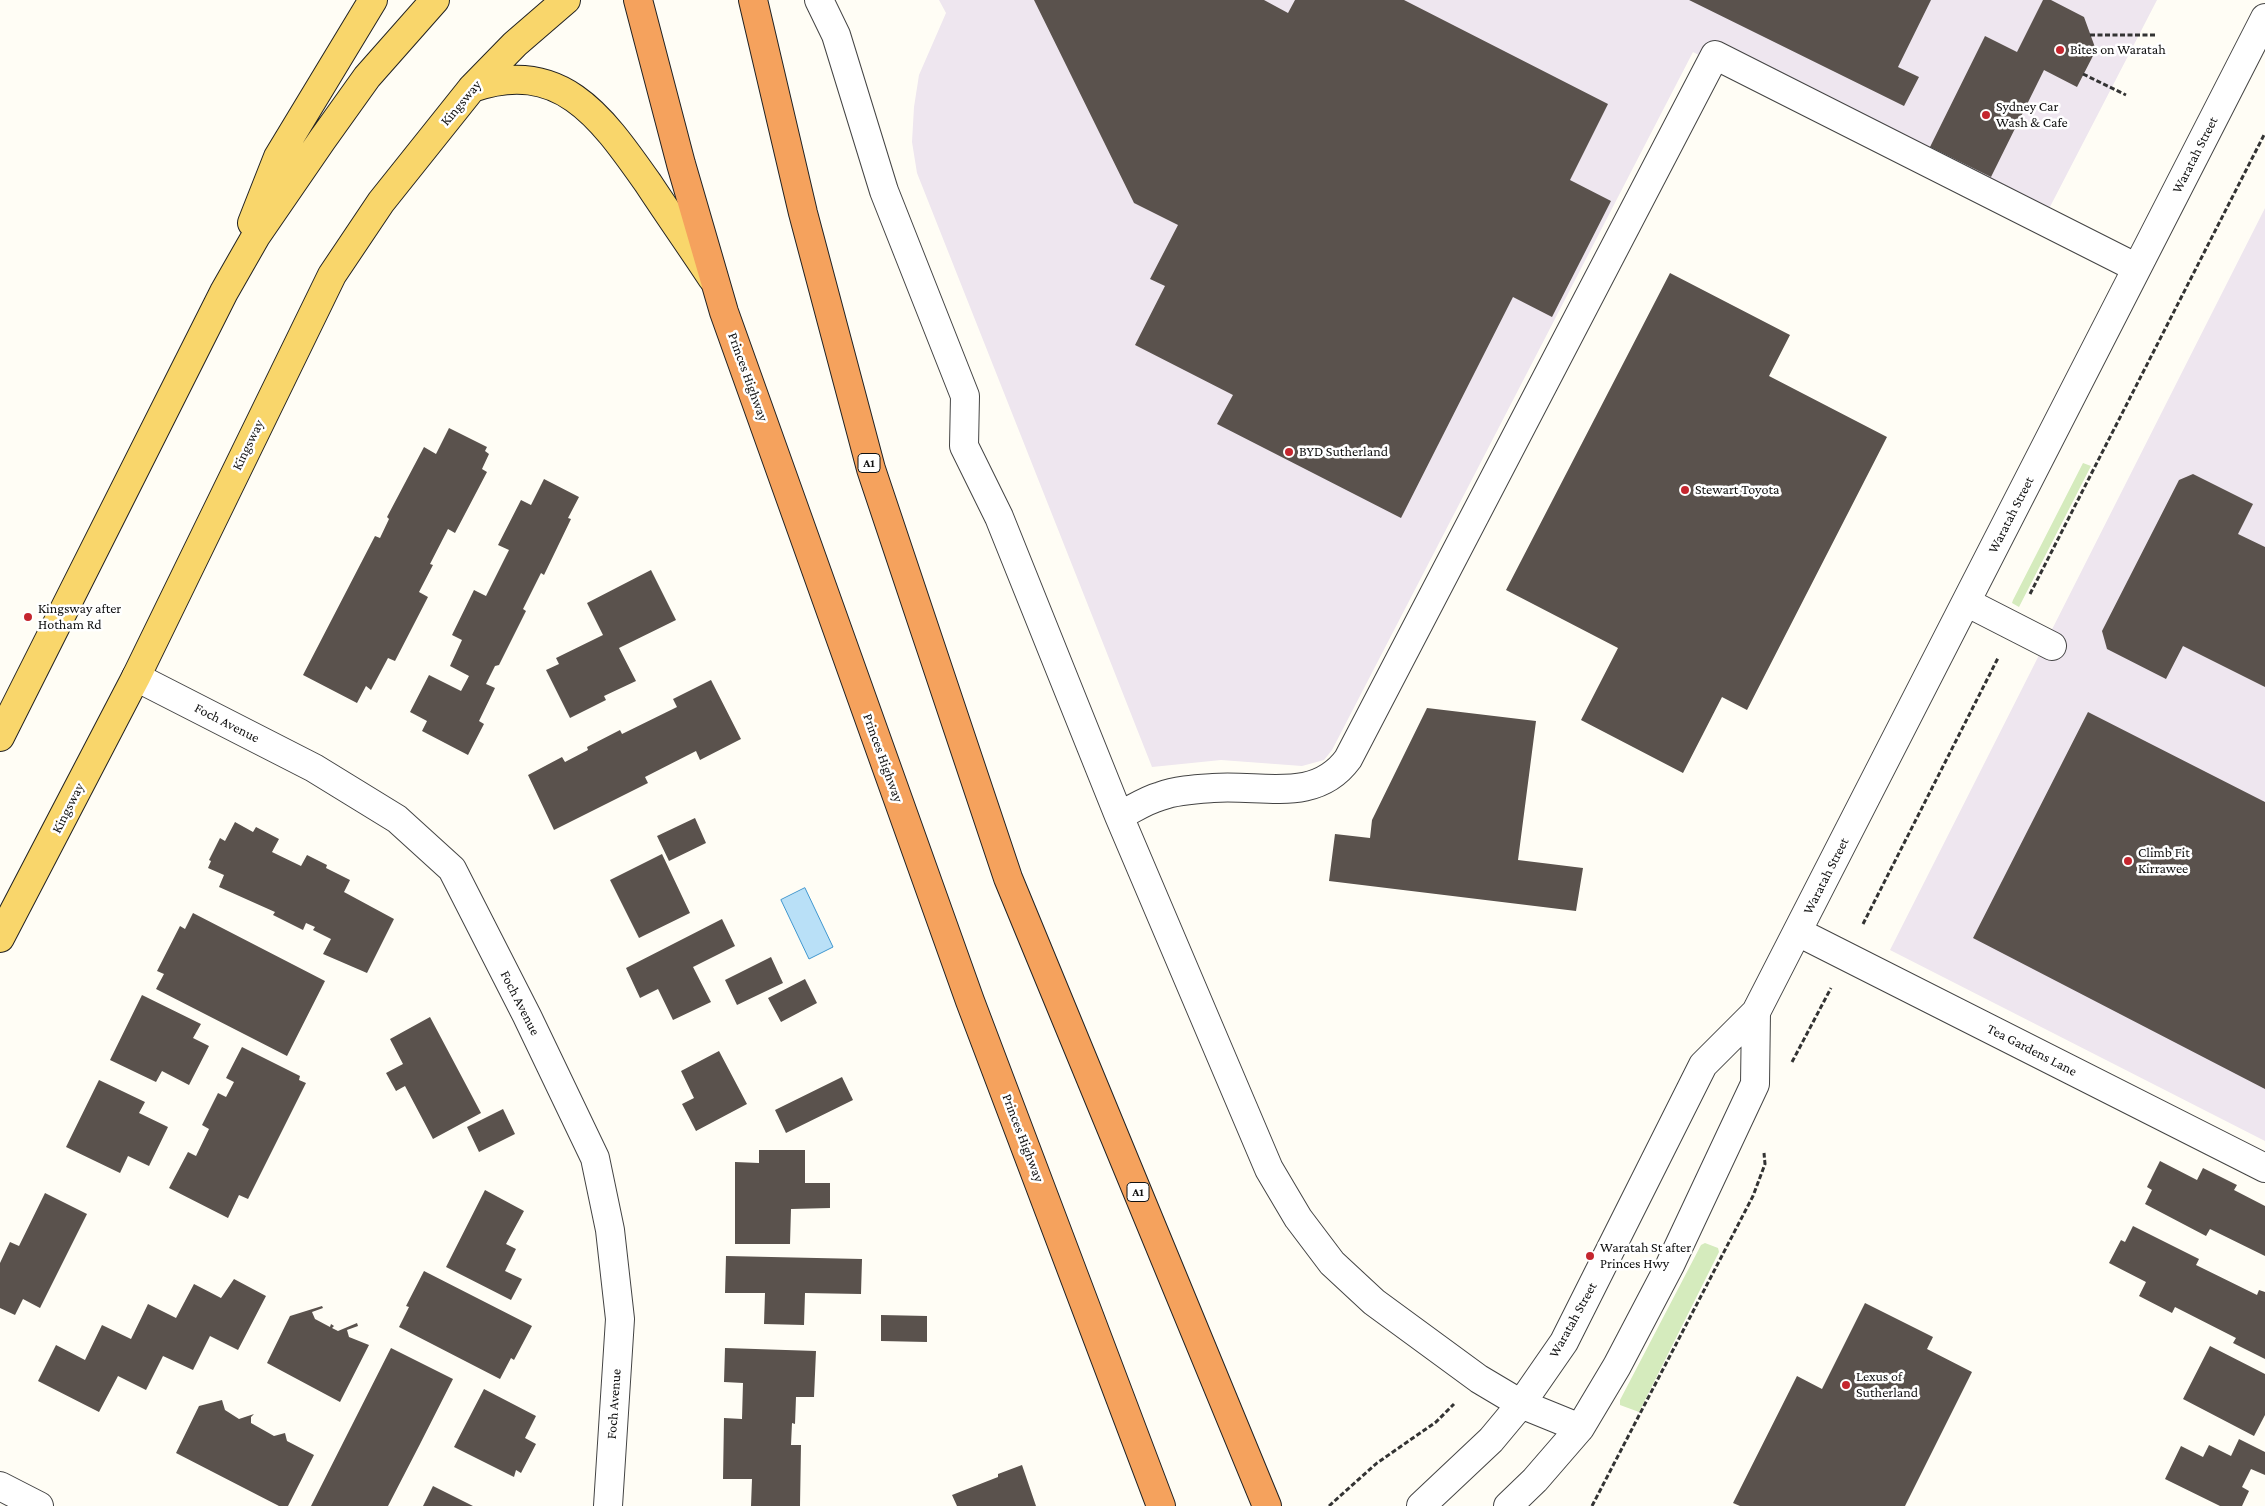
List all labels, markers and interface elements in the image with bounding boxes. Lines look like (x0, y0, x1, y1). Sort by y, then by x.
place label: Bites on Waratah (2070, 42, 2166, 58)
marker: Bites on Waratah (2054, 44, 2066, 56)
street label: Kingsway (437, 77, 485, 129)
place label: Sydney Car Wash & Cafe (1996, 99, 2068, 132)
marker: Sydney Car Wash & Cafe (1980, 109, 1992, 121)
street label: Waratah Street (2168, 114, 2222, 196)
street label: Princes Highway (724, 330, 772, 424)
street label: Kingsway (229, 417, 267, 473)
place label: BYD Sutherland (1299, 444, 1388, 460)
marker: BYD Sutherland (1283, 446, 1295, 458)
road number: A1 (858, 453, 880, 472)
street label: Waratah Street (1984, 474, 2038, 556)
place label: Stewart Toyota (1695, 482, 1779, 498)
marker: Stewart Toyota (1679, 484, 1691, 496)
place label: Kingsway after Hotham Rd (38, 601, 121, 634)
marker: Kingsway after Hotham Rd (22, 611, 34, 623)
street label: Foch Avenue (192, 699, 262, 747)
street label: Princes Highway (859, 711, 907, 805)
street label: Kingsway (48, 780, 88, 836)
street label: Waratah Street (1799, 835, 1853, 917)
place label: Climb Fit Kirrawee (2138, 845, 2190, 878)
marker: Climb Fit Kirrawee (2122, 855, 2134, 867)
street label: Foch Avenue (496, 968, 544, 1038)
street label: Tea Gardens Lane (1984, 1020, 2080, 1080)
street label: Princes Highway (998, 1091, 1048, 1185)
road number: A1 (1127, 1182, 1149, 1202)
place label: Waratah St after Princes Hwy (1600, 1240, 1691, 1272)
marker: Waratah St after Princes Hwy (1584, 1250, 1596, 1262)
street label: Waratah Street (1545, 1279, 1601, 1361)
street label: Foch Avenue (603, 1368, 625, 1440)
place label: Lexus of Sutherland (1856, 1369, 1918, 1401)
marker: Lexus of Sutherland (1840, 1379, 1852, 1391)

